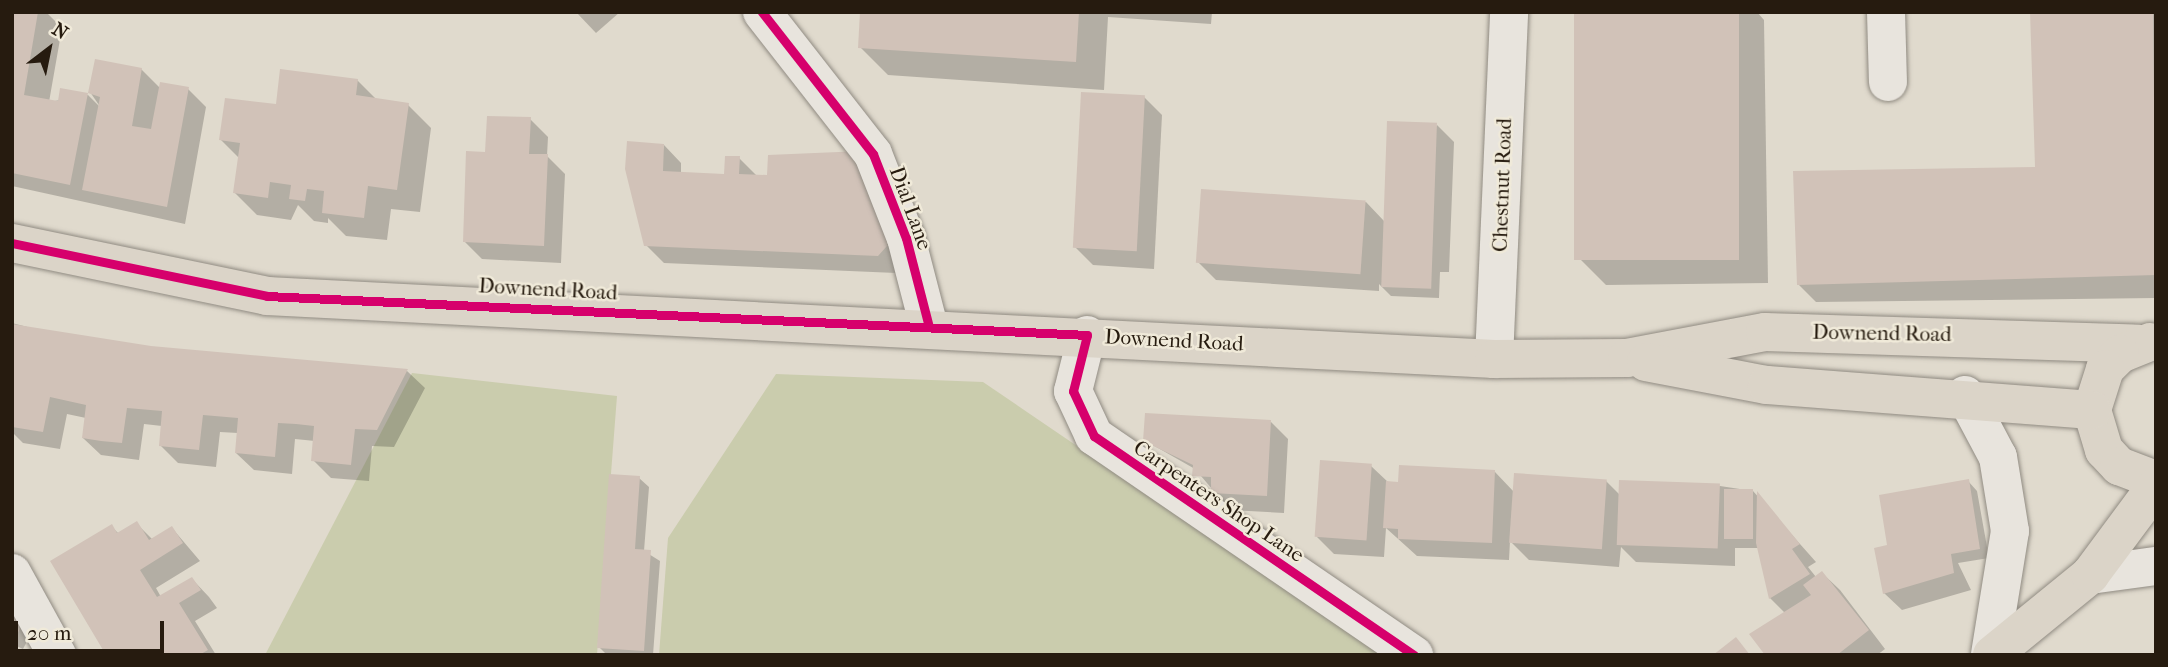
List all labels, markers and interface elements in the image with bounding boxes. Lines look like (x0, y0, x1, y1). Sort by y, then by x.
north arrow (14, 14, 84, 84)
text: N (48, 18, 72, 44)
street label: Chestnut Road (1487, 118, 1517, 252)
street label: Dial Lane (884, 163, 938, 253)
street label: Downend Road (478, 273, 618, 305)
street label: Downend Road (1812, 319, 1952, 347)
street label: Downend Road (1104, 324, 1244, 356)
street label: Carpenters Shop Lane (1129, 435, 1309, 567)
scale bar (18, 608, 168, 652)
text: 20 m (27, 621, 71, 645)

